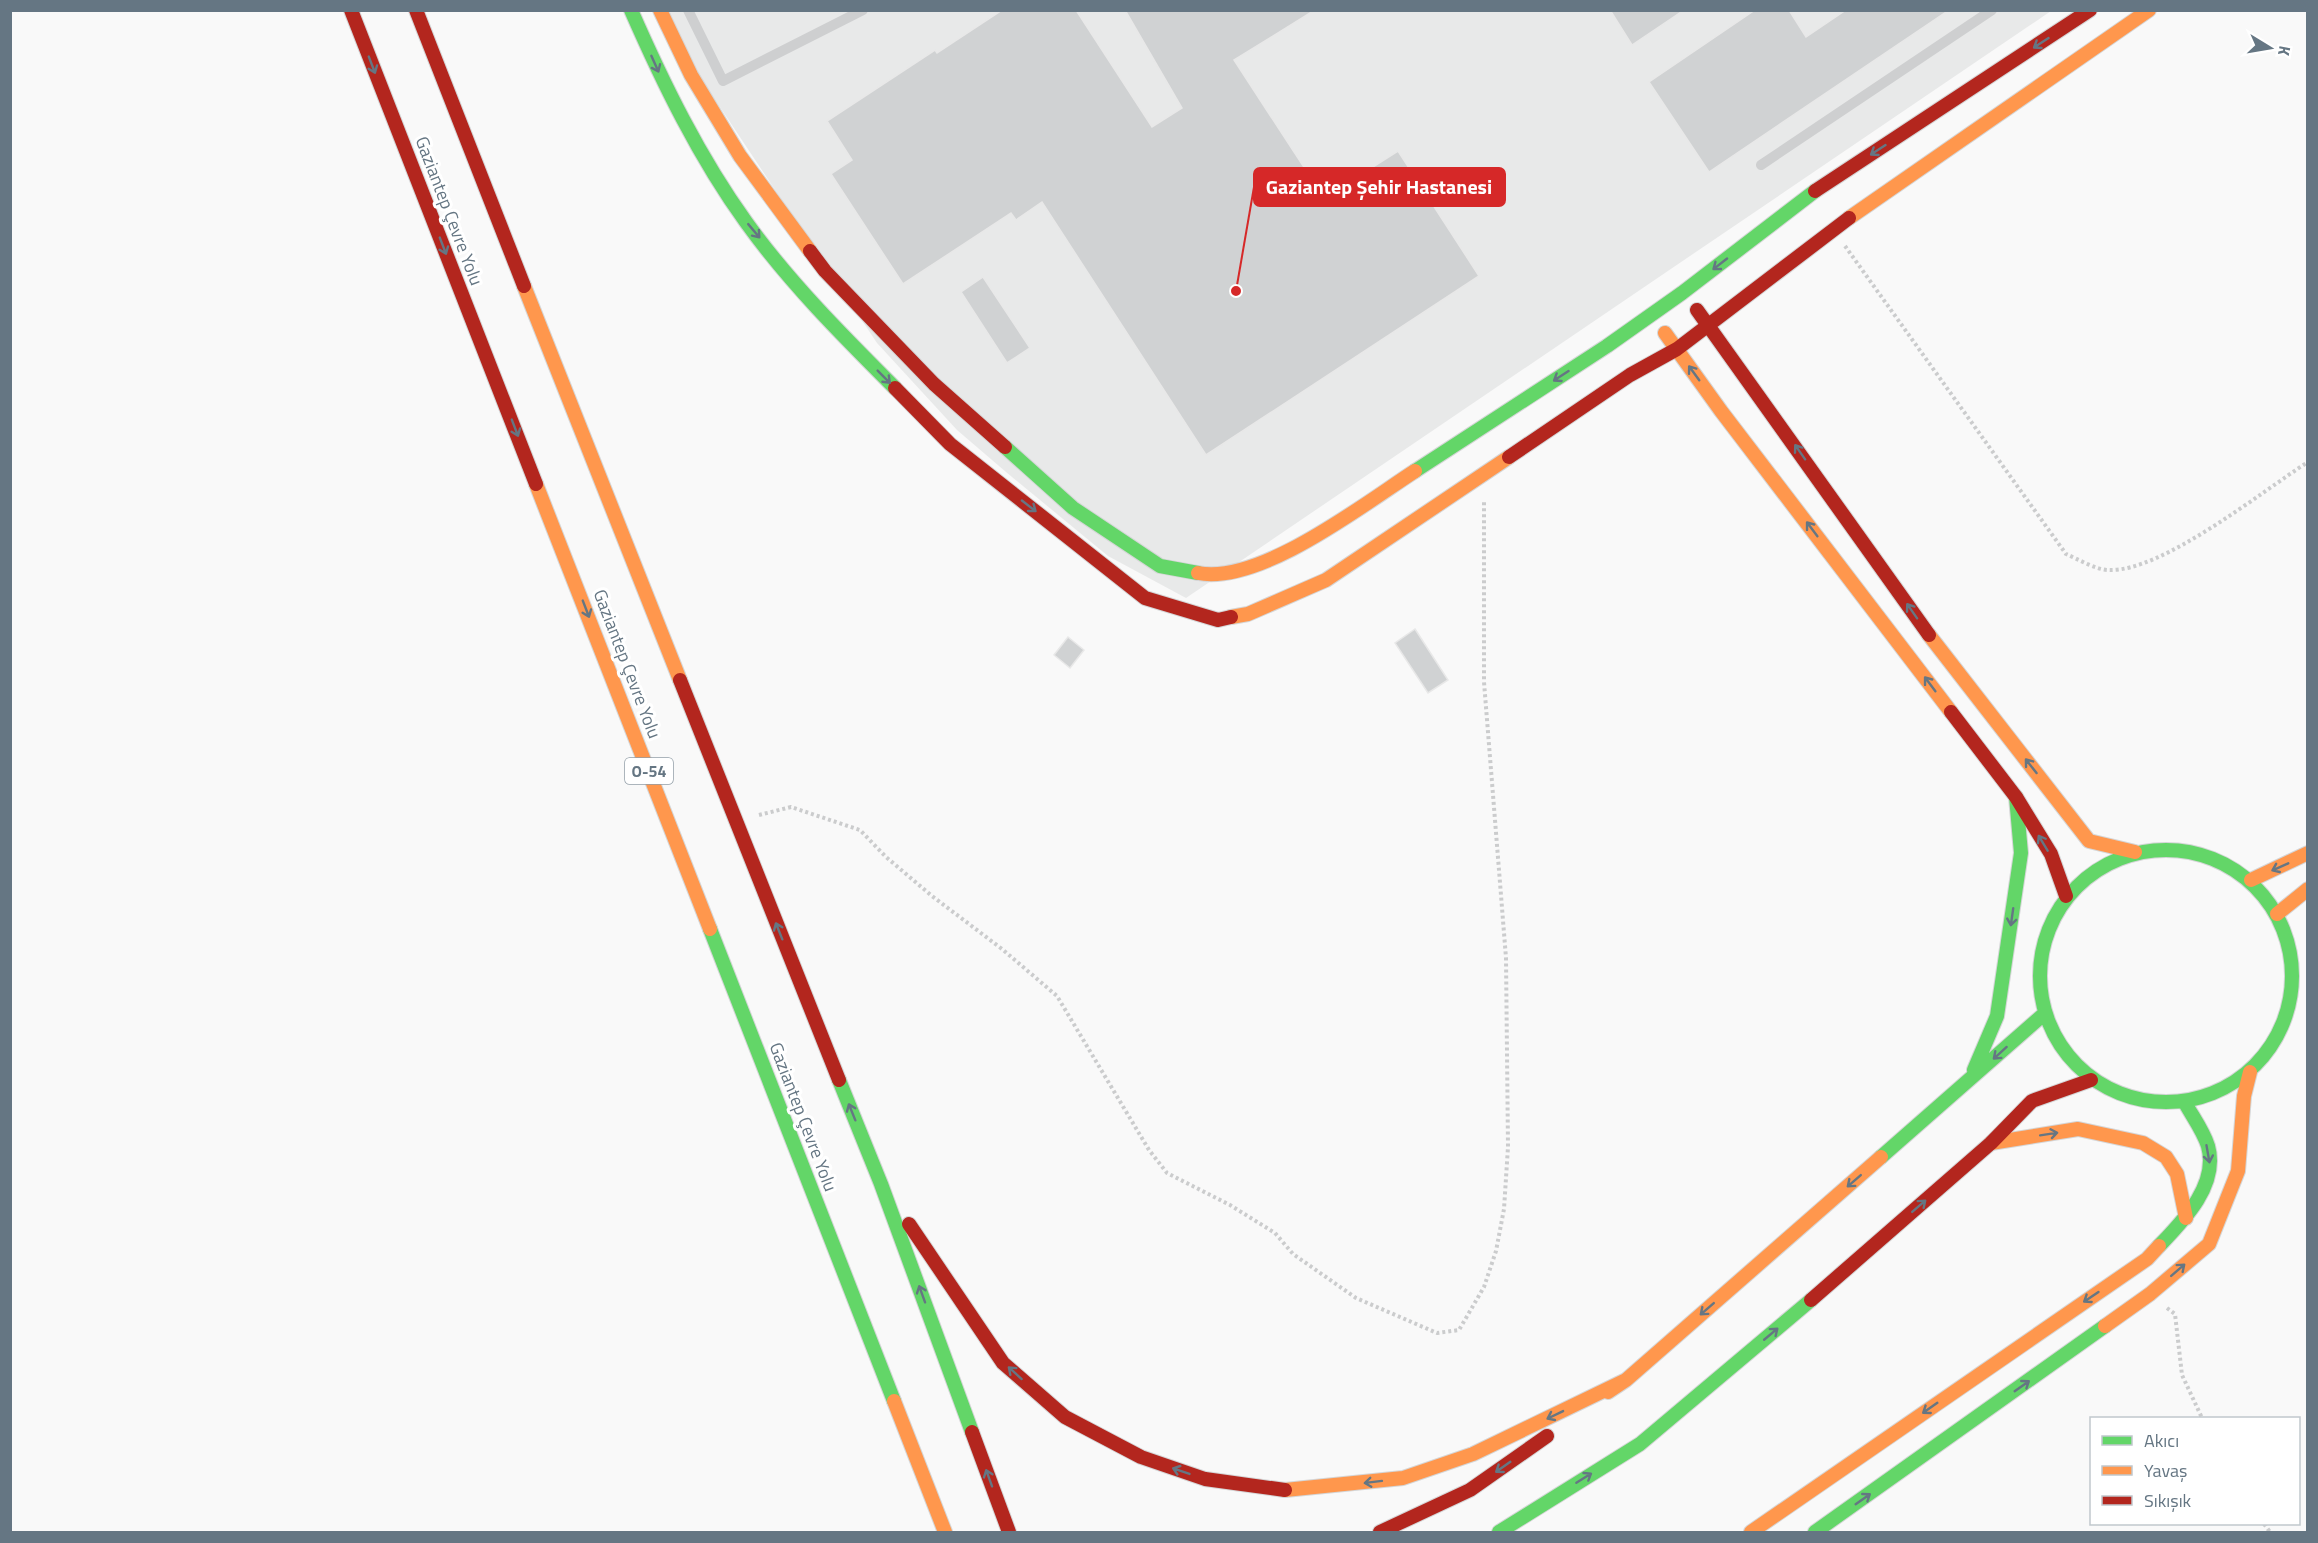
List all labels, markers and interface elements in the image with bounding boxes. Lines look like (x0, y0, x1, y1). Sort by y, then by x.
north arrow (2240, 18, 2300, 78)
one-way arrow (2033, 36, 2050, 49)
text: K (2272, 44, 2297, 58)
one-way arrow (367, 55, 378, 74)
one-way arrow (650, 55, 661, 73)
street label: Gaziantep Çevre Yolu (409, 132, 490, 289)
one-way arrow (1871, 144, 1887, 156)
callout: Gaziantep Şehir Hastanesi (1254, 168, 1505, 206)
text: Gaziantep Şehir Hastanesi (1266, 171, 1492, 202)
one-way arrow (747, 223, 760, 239)
one-way arrow (439, 237, 450, 255)
one-way arrow (1713, 257, 1729, 270)
one-way arrow (1688, 366, 1701, 382)
one-way arrow (876, 369, 891, 384)
one-way arrow (1553, 370, 1570, 382)
one-way arrow (510, 418, 521, 437)
one-way arrow (1794, 444, 1806, 461)
one-way arrow (1021, 500, 1037, 513)
one-way arrow (1805, 522, 1818, 538)
street label: Gaziantep Çevre Yolu (587, 585, 668, 742)
one-way arrow (581, 600, 592, 618)
one-way arrow (1906, 604, 1918, 620)
one-way arrow (1923, 677, 1936, 693)
road number: O-54 (625, 758, 673, 784)
one-way arrow (2024, 758, 2037, 774)
one-way arrow (2037, 834, 2050, 851)
one-way arrow (2271, 862, 2289, 874)
one-way arrow (2006, 907, 2017, 927)
one-way arrow (773, 923, 784, 941)
street label: Gaziantep Çevre Yolu (763, 1038, 844, 1195)
one-way arrow (1993, 1046, 2008, 1060)
one-way arrow (846, 1104, 857, 1122)
one-way arrow (2039, 1128, 2059, 1139)
one-way arrow (2203, 1144, 2214, 1163)
one-way arrow (1847, 1174, 1862, 1188)
one-way arrow (1911, 1200, 1927, 1213)
one-way arrow (2170, 1263, 2185, 1277)
one-way arrow (915, 1286, 926, 1304)
one-way arrow (2083, 1291, 2099, 1303)
one-way arrow (1699, 1303, 1715, 1316)
one-way arrow (1763, 1327, 1778, 1341)
one-way arrow (1007, 1366, 1022, 1380)
one-way arrow (2013, 1379, 2029, 1392)
one-way arrow (1923, 1402, 1939, 1414)
one-way arrow (1546, 1409, 1564, 1421)
legend (2090, 1417, 2300, 1525)
text: Akıcı (2144, 1427, 2179, 1454)
text: Yavaş (2144, 1457, 2187, 1484)
one-way arrow (1495, 1461, 1511, 1473)
one-way arrow (1172, 1464, 1191, 1475)
one-way arrow (983, 1469, 994, 1487)
one-way arrow (1575, 1472, 1592, 1484)
one-way arrow (1363, 1477, 1383, 1488)
text: Sıkışık (2144, 1487, 2192, 1514)
one-way arrow (1854, 1493, 1870, 1505)

